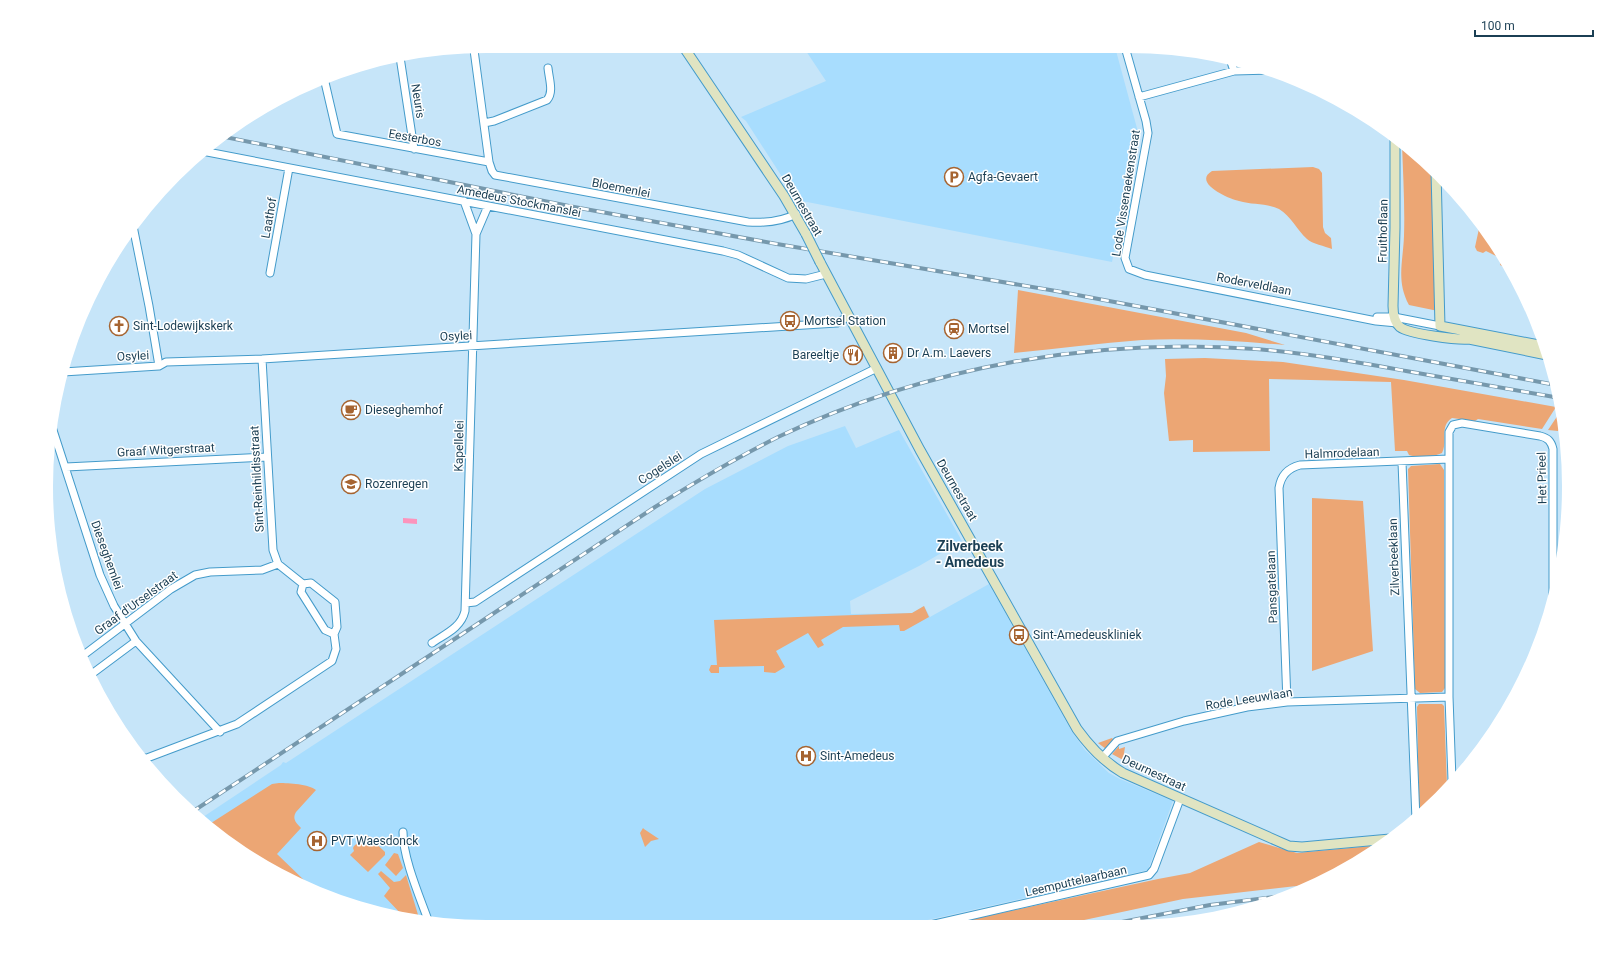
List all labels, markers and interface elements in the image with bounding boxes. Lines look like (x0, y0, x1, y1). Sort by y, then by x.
scale bar (1475, 12, 1593, 38)
text: 100 m (1481, 19, 1515, 33)
street label: Neuris (408, 83, 428, 119)
street label: Eesterbos (387, 126, 443, 150)
street label: Lode Vissenaekenstraat (1109, 129, 1143, 257)
parking icon: Agfa-Gevaert (943, 166, 965, 188)
place label: Agfa-Gevaert (968, 170, 1038, 184)
street label: Deurnestraat (779, 172, 825, 238)
street label: Bloemenlei (591, 175, 652, 201)
street label: Amedeus Stockmanslei (456, 182, 582, 220)
street label: Laathof (259, 196, 280, 239)
street label: Fruithoflaan (1375, 199, 1391, 263)
street label: Roderveldlaan (1215, 270, 1293, 298)
bus stop icon: Mortsel Station (779, 310, 801, 332)
place label: Mortsel Station (804, 314, 886, 328)
church icon: Sint-Lodewijkskerk (108, 315, 130, 337)
station icon: Mortsel (943, 318, 965, 340)
place label: Sint-Lodewijkskerk (133, 319, 234, 333)
place label: Mortsel (968, 322, 1009, 336)
street label: Osylei (439, 328, 473, 344)
building icon: Dr A.m. Laevers (882, 342, 904, 364)
restaurant icon: Bareeltje (842, 344, 864, 366)
place label: Dr A.m. Laevers (907, 346, 991, 360)
street label: Osylei (116, 348, 150, 364)
place label: Bareeltje (792, 348, 839, 362)
cafe icon: Dieseghemhof (340, 399, 362, 421)
place label: Dieseghemhof (365, 403, 443, 417)
street label: Kapellelei (452, 420, 466, 472)
street label: Sint-Reinhildisstraat (247, 425, 267, 533)
street label: Graaf Witgerstraat (117, 440, 215, 460)
street label: Halmrodelaan (1304, 445, 1380, 461)
street label: Cogelslei (636, 449, 684, 487)
street label: Het Prieel (1535, 452, 1549, 504)
street label: Deurnestraat (934, 457, 980, 523)
school or university icon: Rozenregen (340, 473, 362, 495)
place label: Rozenregen (365, 477, 428, 491)
street label: Zilverbeeklaan (1386, 518, 1402, 596)
street label: Dieseghemlei (88, 519, 126, 591)
district label: Zilverbeek - Amedeus (936, 538, 1004, 570)
street label: Pansgatelaan (1264, 550, 1280, 624)
street label: Graaf d'Urselstraat (92, 568, 180, 638)
bus stop icon: Sint-Amedeuskliniek (1008, 624, 1030, 646)
place label: Sint-Amedeuskliniek (1033, 628, 1142, 642)
street label: Rode Leeuwlaan (1205, 685, 1293, 713)
hospital icon: Sint-Amedeus (795, 745, 817, 767)
place label: Sint-Amedeus (820, 749, 895, 763)
street label: Deurnestraat (1120, 752, 1188, 794)
hospital icon: PVT Waesdonck (306, 830, 328, 852)
place label: PVT Waesdonck (331, 834, 419, 848)
street label: Leemputtelaarbaan (1024, 863, 1128, 899)

